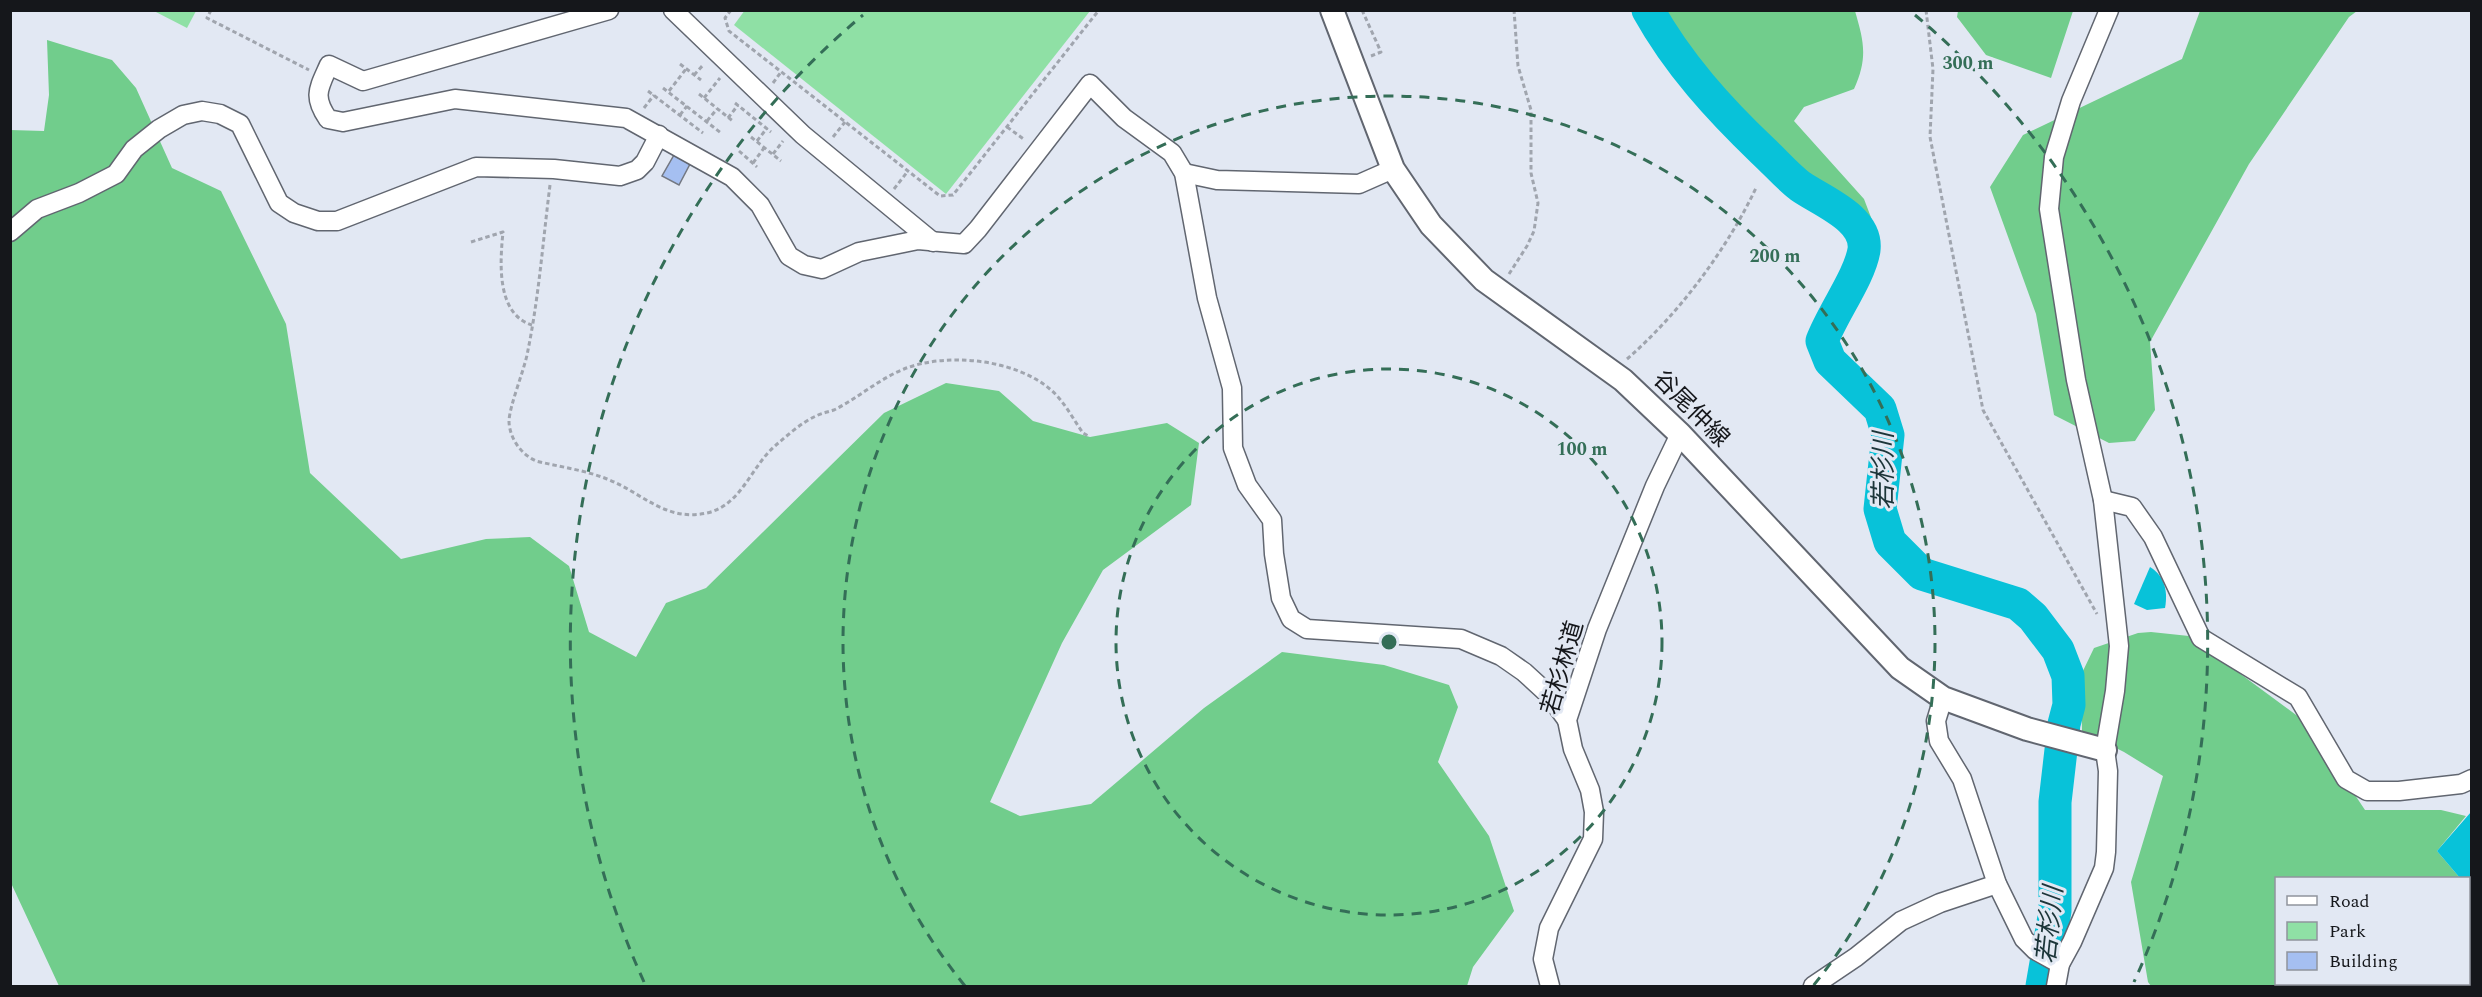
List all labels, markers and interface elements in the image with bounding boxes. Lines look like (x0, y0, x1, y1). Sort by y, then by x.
text: 300 m (1942, 50, 1994, 77)
text: 200 m (1749, 243, 1801, 270)
street label: 谷尾仲線 (1644, 362, 1738, 456)
water label: 若杉川 (1864, 429, 1904, 510)
text: 100 m (1556, 436, 1608, 463)
street label: 若杉林道 (1532, 617, 1594, 719)
centre of rings (1379, 632, 1399, 652)
legend (2275, 877, 2470, 985)
water label: 若杉川 (2026, 881, 2074, 966)
text: Road (2329, 888, 2370, 915)
text: Park (2329, 918, 2366, 945)
text: Building (2329, 948, 2398, 975)

